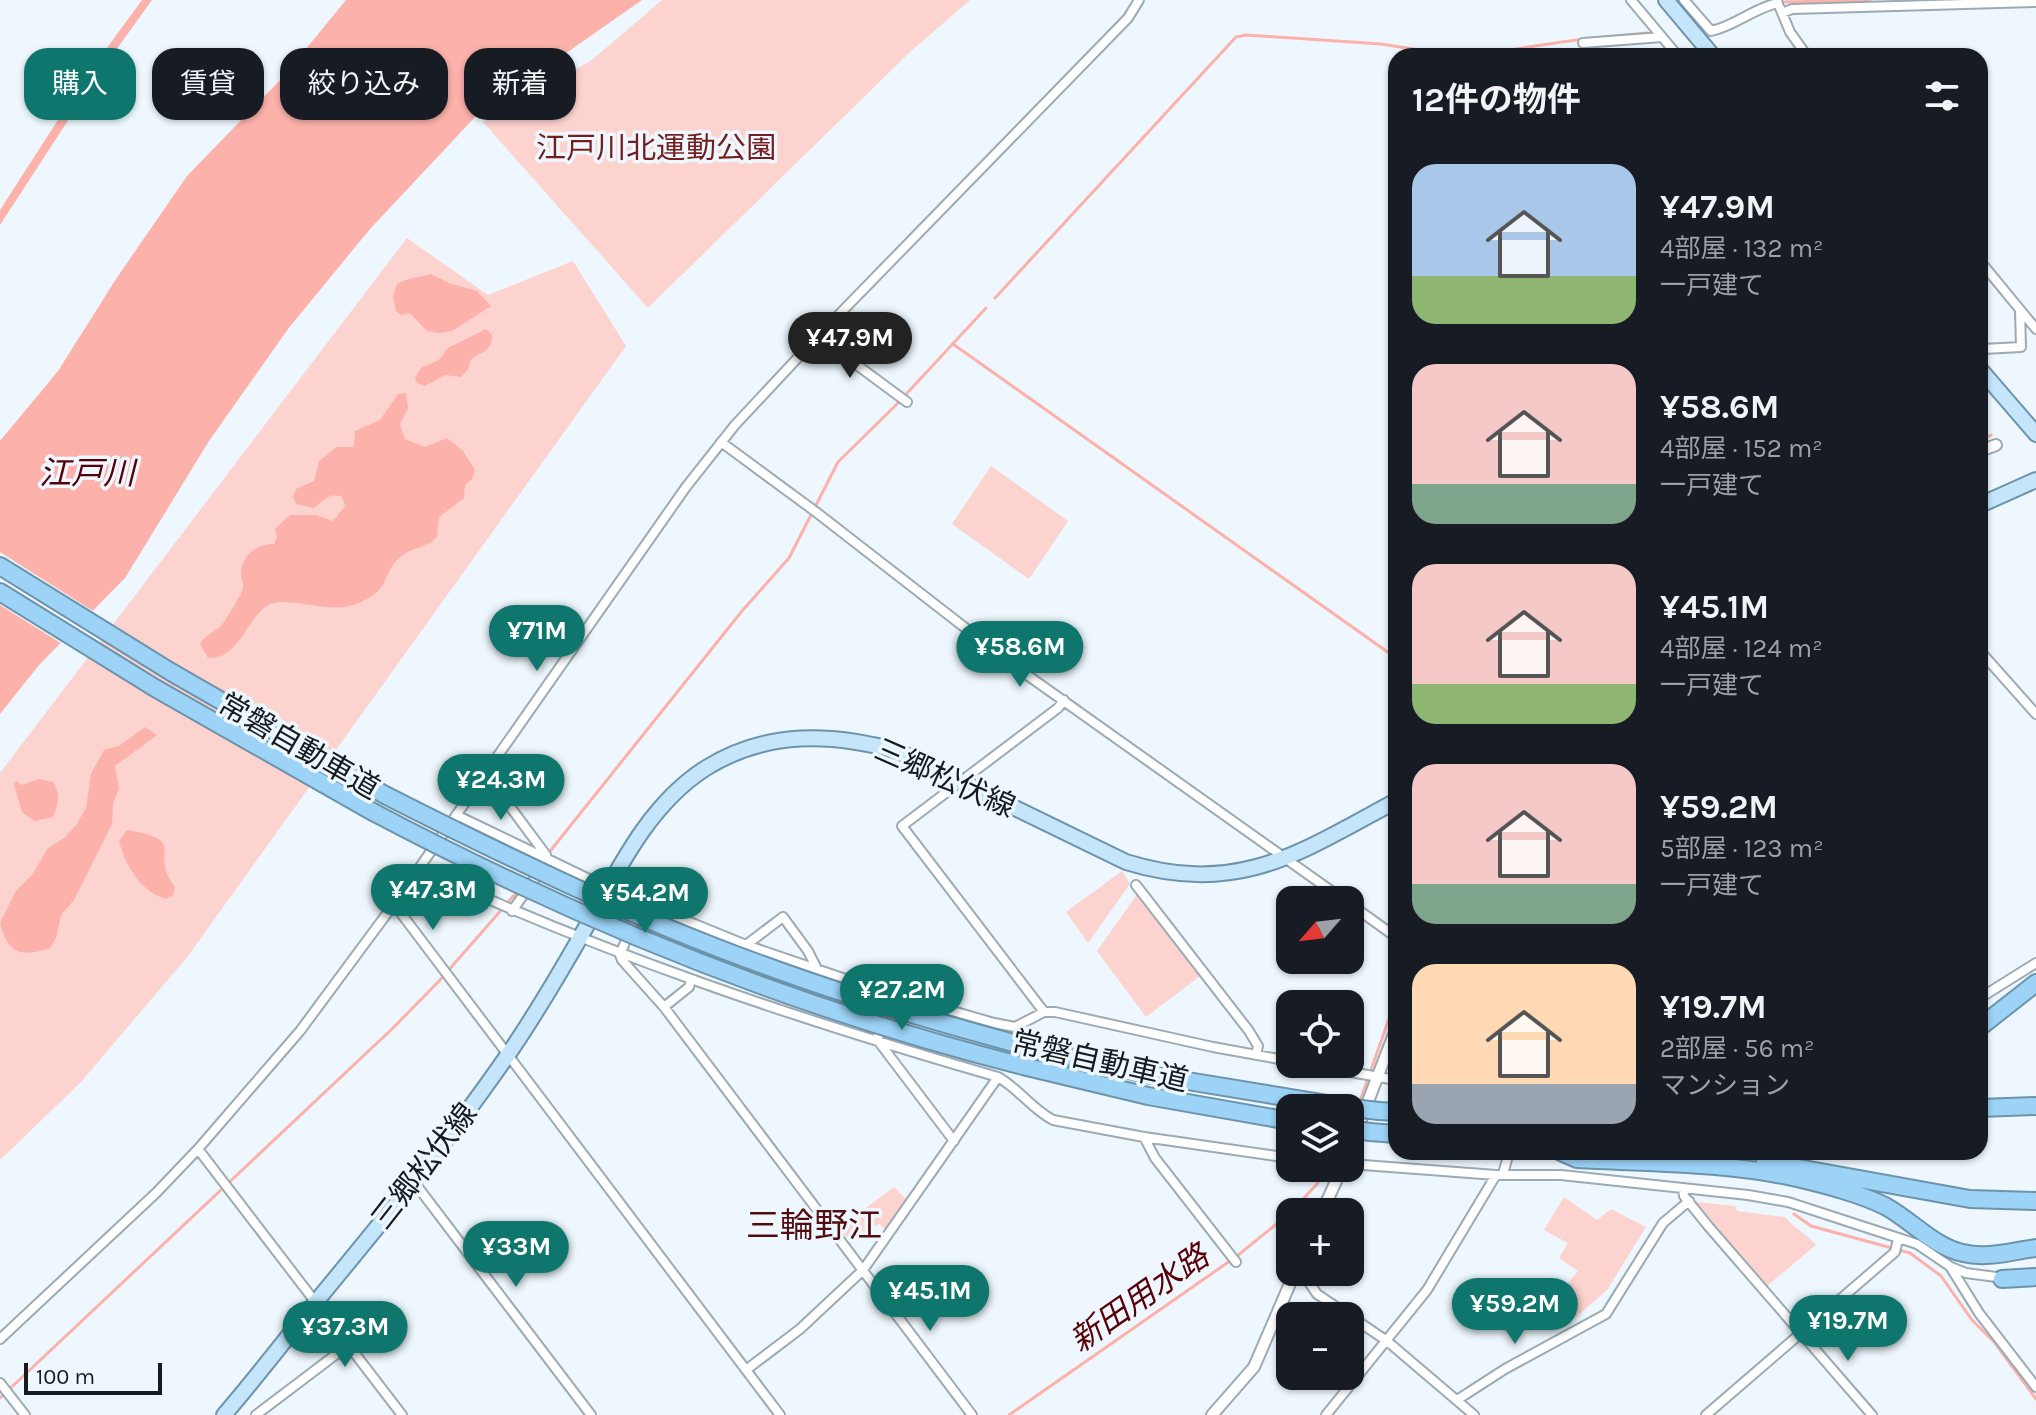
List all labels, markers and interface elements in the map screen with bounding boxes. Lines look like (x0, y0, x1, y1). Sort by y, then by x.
chip: 購入 (24, 48, 136, 120)
chip: 賃貸 (152, 48, 264, 120)
chip: 絞り込み (280, 48, 448, 120)
chip: 新着 (464, 48, 576, 120)
icon: filters (1920, 74, 1964, 118)
text: 12件の物件 (1412, 80, 1581, 120)
park label: 江戸川北運動公園 (536, 130, 776, 166)
text: ¥47.9M (1660, 187, 1775, 227)
icon: home (1476, 196, 1572, 292)
text: 4部屋 · 132 m² (1660, 233, 1823, 264)
text: 一戸建て (1660, 270, 1764, 301)
pin: ¥47.9M (785, 312, 915, 380)
text: ¥47.9M (806, 322, 894, 353)
text: ¥58.6M (1660, 387, 1779, 427)
icon: home (1476, 396, 1572, 492)
text: 4部屋 · 152 m² (1660, 433, 1823, 464)
water label: 江戸川 (39, 455, 138, 492)
text: 一戸建て (1660, 470, 1764, 501)
text: ¥45.1M (1660, 587, 1769, 627)
icon: home (1476, 596, 1572, 692)
pin: ¥71M (490, 605, 584, 673)
text: ¥71M (507, 615, 567, 646)
pin: ¥58.6M (955, 621, 1085, 689)
text: ¥58.6M (974, 631, 1066, 662)
text: 4部屋 · 124 m² (1660, 633, 1823, 664)
text: 一戸建て (1660, 670, 1764, 701)
street label: 常磐自動車道 (212, 685, 386, 807)
street label: 三郷松伏線 (869, 731, 1021, 825)
pin: ¥24.3M (436, 754, 566, 822)
text: ¥24.3M (456, 764, 546, 795)
text: ¥59.2M (1660, 787, 1778, 827)
icon: home (1476, 796, 1572, 892)
text: 5部屋 · 123 m² (1660, 833, 1824, 864)
pin: ¥47.3M (368, 864, 498, 932)
pin: ¥54.2M (580, 867, 710, 935)
text: 一戸建て (1660, 870, 1764, 901)
text: ¥47.3M (389, 874, 477, 905)
text: ¥54.2M (600, 877, 690, 908)
north arrow (1276, 886, 1364, 974)
map controls (1276, 886, 1364, 1390)
pin: ¥27.2M (837, 964, 967, 1032)
text: ¥27.2M (858, 974, 946, 1005)
text: ¥19.7M (1660, 987, 1767, 1027)
button: locate (1276, 990, 1364, 1078)
icon: home (1476, 996, 1572, 1092)
street label: 常磐自動車道 (1008, 1023, 1192, 1099)
text: 2部屋 · 56 m² (1660, 1033, 1815, 1064)
text: マンション (1660, 1070, 1790, 1101)
button: layers (1276, 1094, 1364, 1182)
street label: 三郷松伏線 (364, 1096, 484, 1236)
button: + (1276, 1198, 1364, 1286)
district label: 三輪野江 (746, 1206, 882, 1246)
pin: ¥33M (469, 1221, 563, 1289)
text: ¥33M (481, 1231, 551, 1262)
water label: 新田用水路 (1063, 1236, 1218, 1359)
pin: ¥45.1M (865, 1265, 995, 1333)
text: ¥45.1M (888, 1275, 972, 1306)
pin: ¥59.2M (1450, 1278, 1580, 1346)
text: ¥59.2M (1470, 1288, 1560, 1319)
pin: ¥19.7M (1783, 1295, 1913, 1363)
pin: ¥37.3M (280, 1301, 410, 1369)
button: − (1276, 1302, 1364, 1390)
text: ¥19.7M (1807, 1305, 1889, 1336)
text: ¥37.3M (301, 1311, 389, 1342)
scale bar (24, 1359, 162, 1395)
text: 100 m (36, 1364, 95, 1390)

